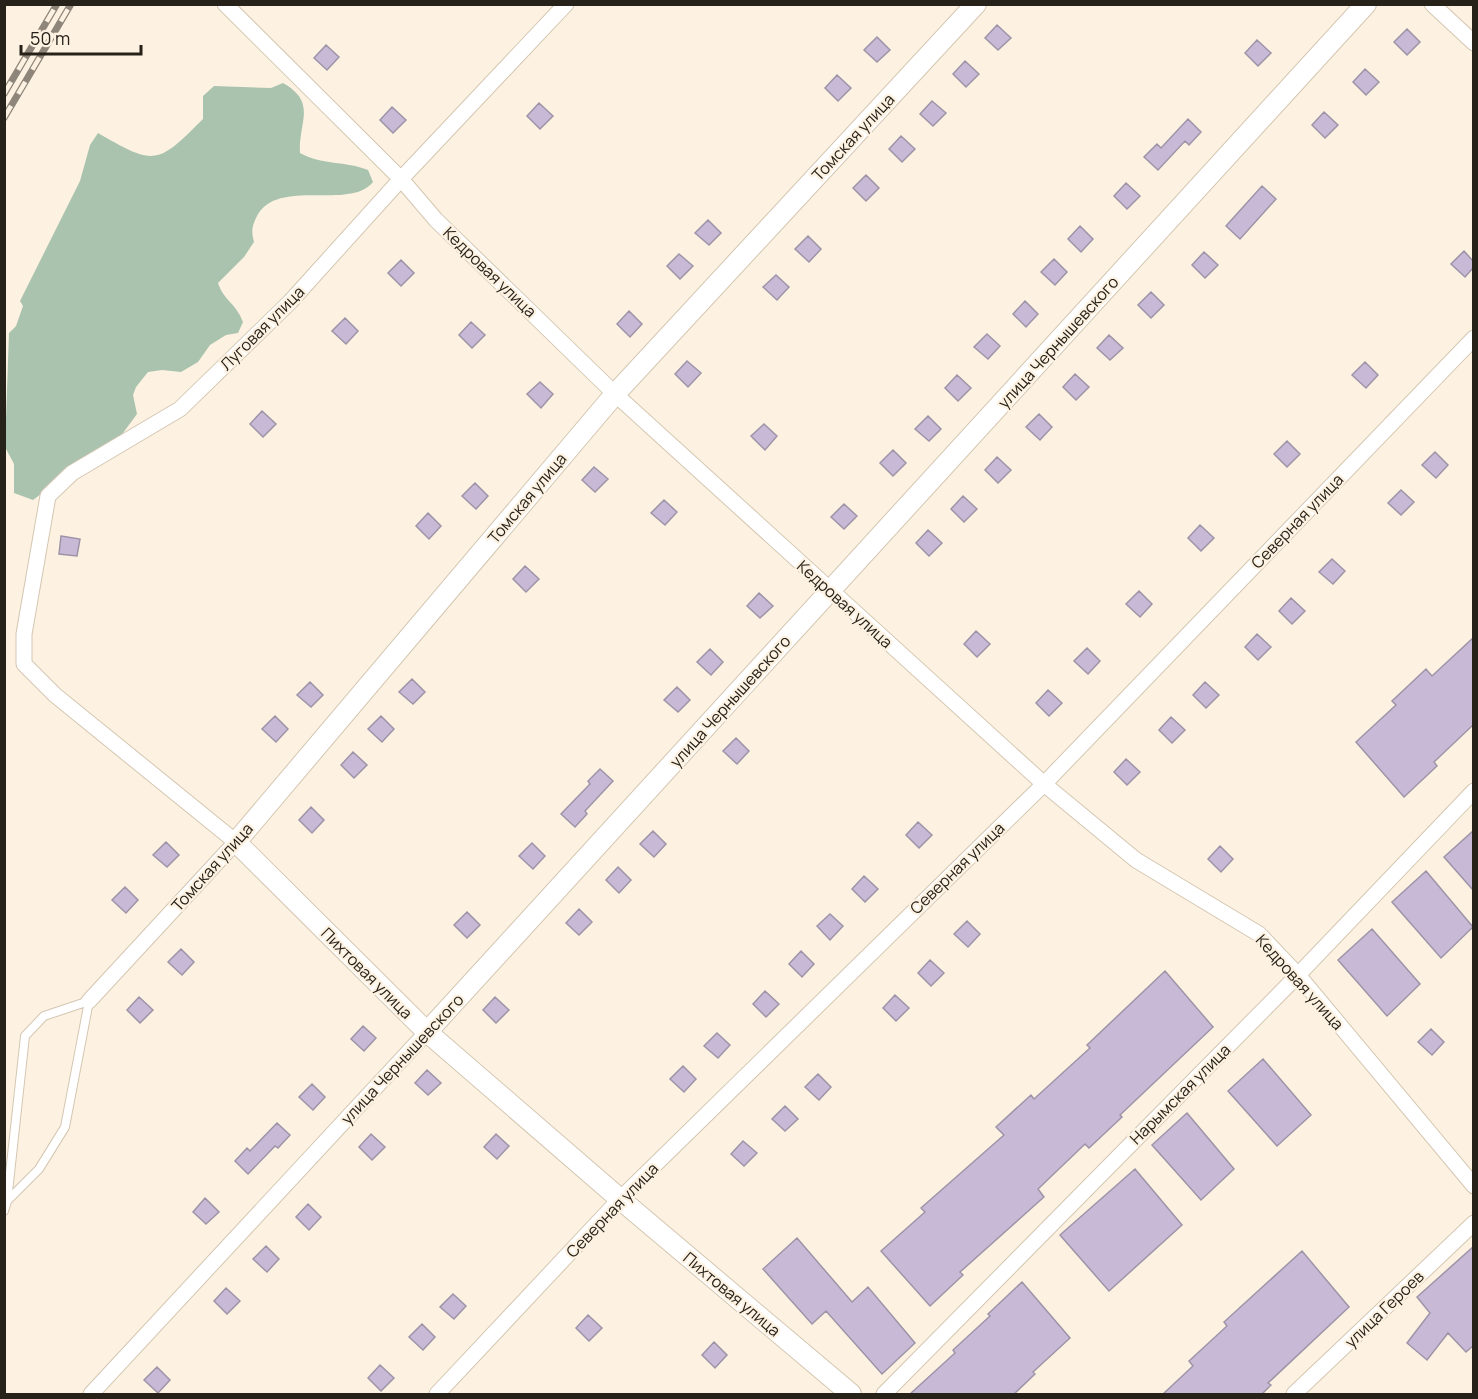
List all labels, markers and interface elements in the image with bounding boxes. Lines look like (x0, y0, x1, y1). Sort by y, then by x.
scale bar (21, 18, 141, 56)
text: 50 m (30, 26, 70, 50)
street label: Томская улица (807, 89, 899, 185)
street label: Кедровая улица (439, 222, 541, 322)
street label: улица Чернышевского (993, 271, 1123, 413)
street label: Луговая улица (215, 281, 309, 375)
street label: Томская улица (483, 448, 571, 548)
street label: Северная улица (1246, 469, 1348, 573)
street label: Кедровая улица (792, 555, 898, 653)
street label: улица Чернышевского (665, 630, 795, 772)
street label: Северная улица (905, 817, 1009, 919)
street label: Томская улица (166, 818, 258, 916)
street label: Пихтовая улица (317, 923, 417, 1023)
street label: Кедровая улица (1251, 929, 1349, 1035)
street label: улица Чернышевского (336, 989, 468, 1129)
street label: Нарымская улица (1125, 1039, 1235, 1149)
street label: Северная улица (561, 1158, 663, 1262)
street label: Пихтовая улица (679, 1247, 785, 1341)
street label: улица Героев (1340, 1265, 1429, 1352)

